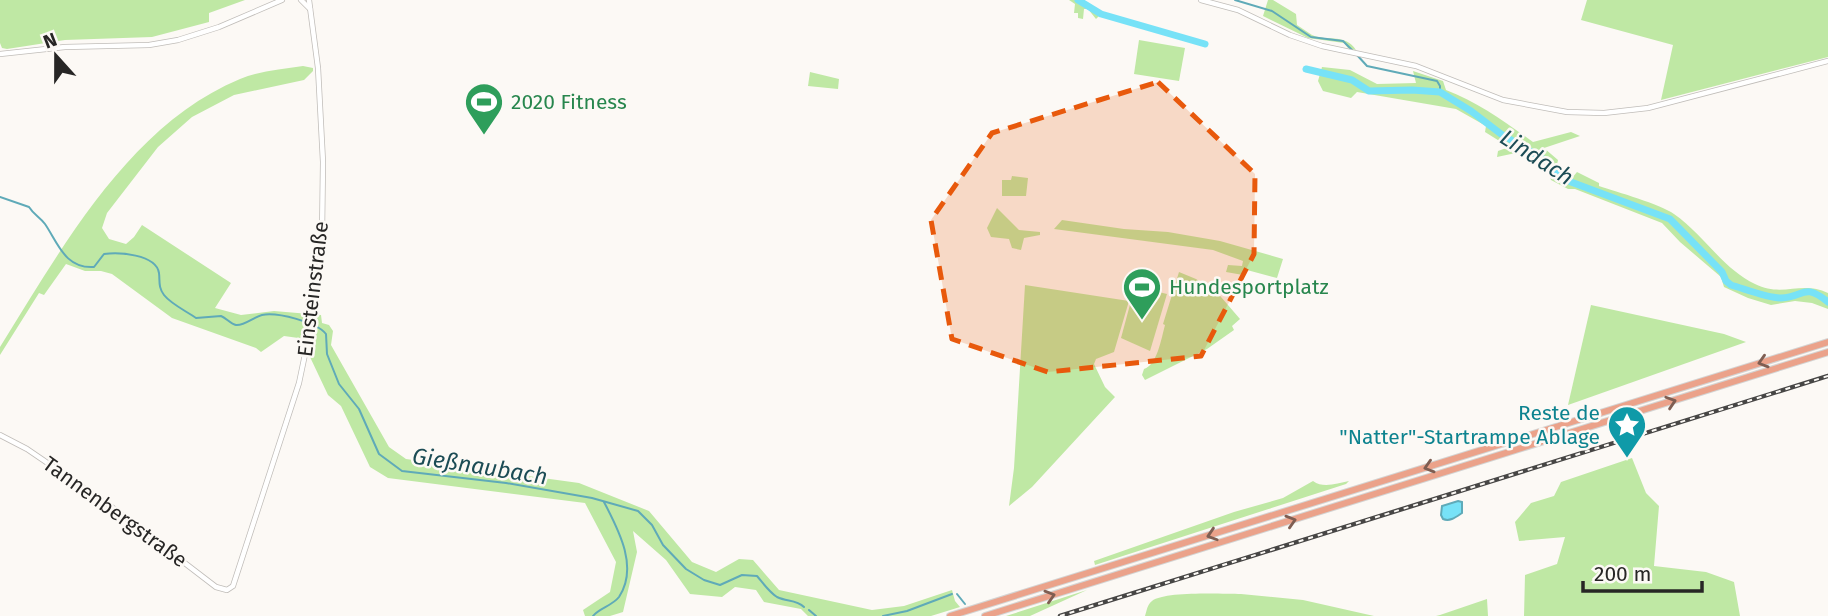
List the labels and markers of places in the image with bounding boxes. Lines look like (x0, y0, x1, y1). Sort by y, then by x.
sports icon: 2020 Fitness (463, 81, 505, 136)
place label: 2020 Fitness (511, 89, 627, 115)
sports icon: Hundesportplatz (1121, 266, 1163, 321)
place label: Hundesportplatz (1169, 274, 1329, 300)
place label: Reste de "Natter"-Startrampe Ablage (1339, 400, 1600, 450)
place icon: Reste de "Natter"-Startrampe Ablage (1606, 404, 1648, 459)

